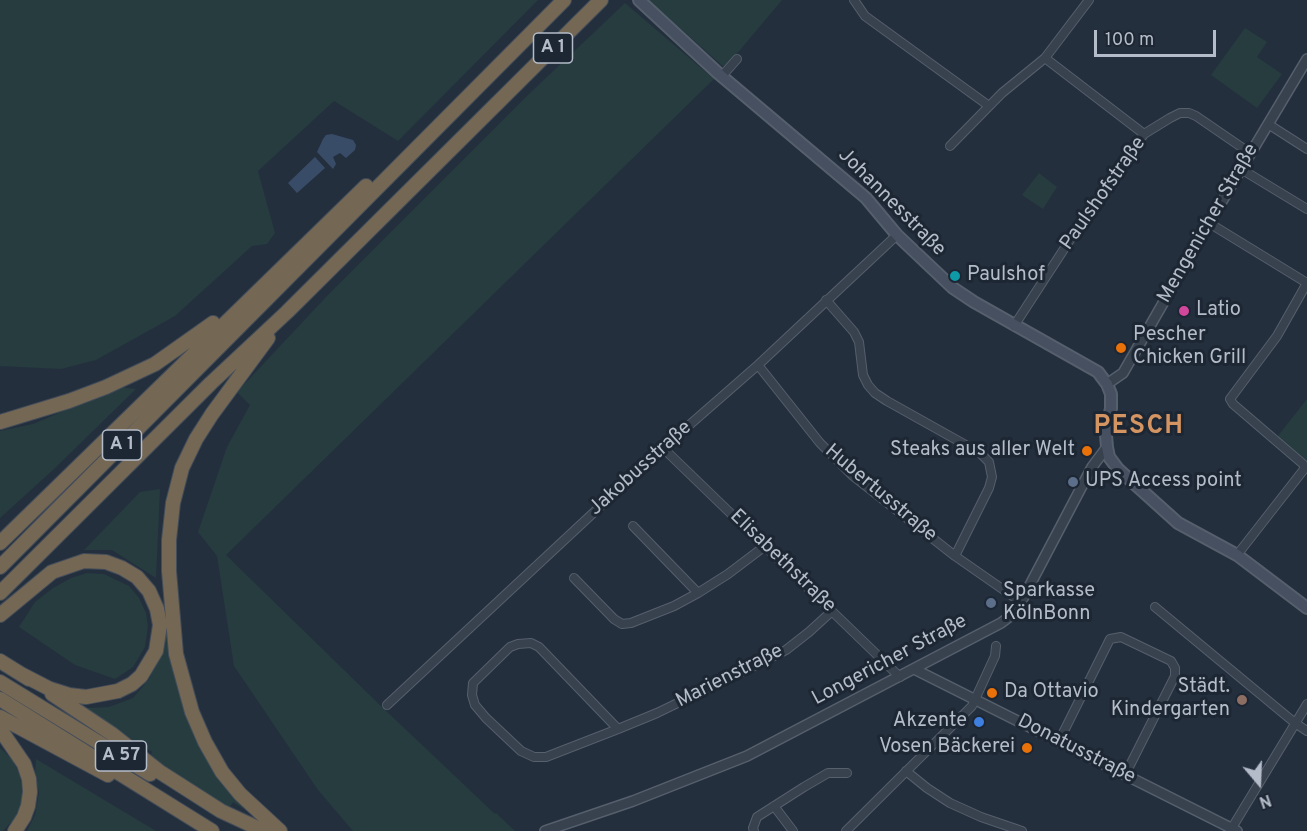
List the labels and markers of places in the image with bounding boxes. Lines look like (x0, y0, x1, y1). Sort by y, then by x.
place label: Paulshof (967, 264, 1045, 288)
marker: Paulshof (948, 269, 962, 283)
place label: Latio (1196, 299, 1241, 323)
marker: Latio (1177, 304, 1191, 318)
place label: Pescher Chicken Grill (1133, 324, 1246, 371)
marker: Pescher Chicken Grill (1114, 341, 1128, 355)
place label: Steaks aus aller Welt (890, 439, 1075, 463)
marker: Steaks aus aller Welt (1080, 444, 1094, 458)
place label: UPS Access point (1085, 470, 1242, 494)
marker: UPS Access point (1066, 475, 1080, 489)
place label: Sparkasse KölnBonn (1003, 580, 1095, 627)
marker: Sparkasse KölnBonn (984, 596, 998, 610)
place label: Städt. Kindergarten (1111, 676, 1230, 723)
place label: Da Ottavio (1004, 681, 1099, 705)
marker: Da Ottavio (985, 686, 999, 700)
marker: Städt. Kindergarten (1235, 693, 1249, 707)
place label: Akzente (893, 710, 967, 734)
marker: Akzente (972, 715, 986, 729)
place label: Vosen Bäckerei (879, 736, 1015, 760)
marker: Vosen Bäckerei (1020, 741, 1034, 755)

